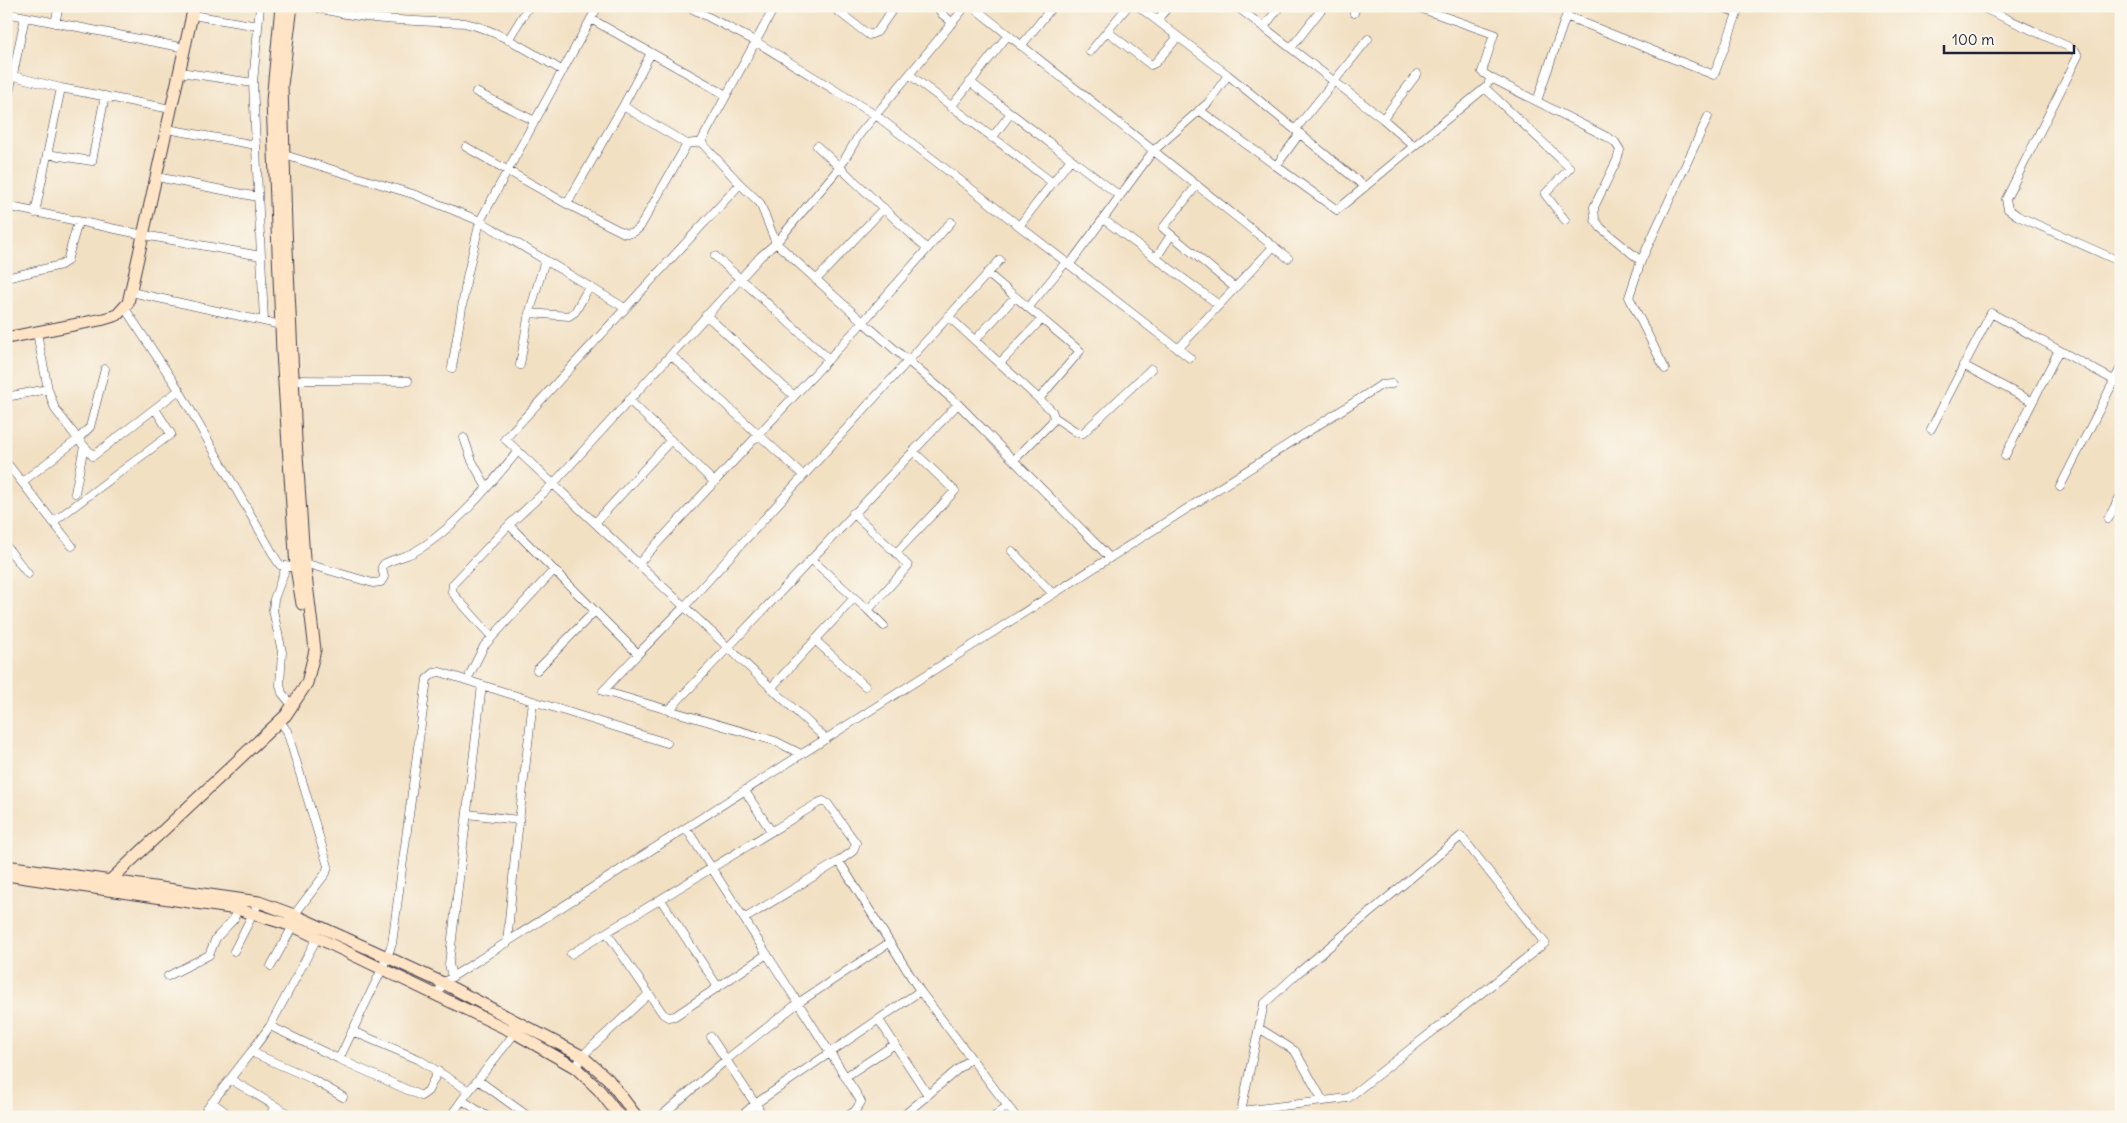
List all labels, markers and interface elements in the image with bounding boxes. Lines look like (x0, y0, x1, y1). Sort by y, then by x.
scale bar (1944, 22, 2074, 54)
text: 100 m (1952, 30, 1994, 49)

